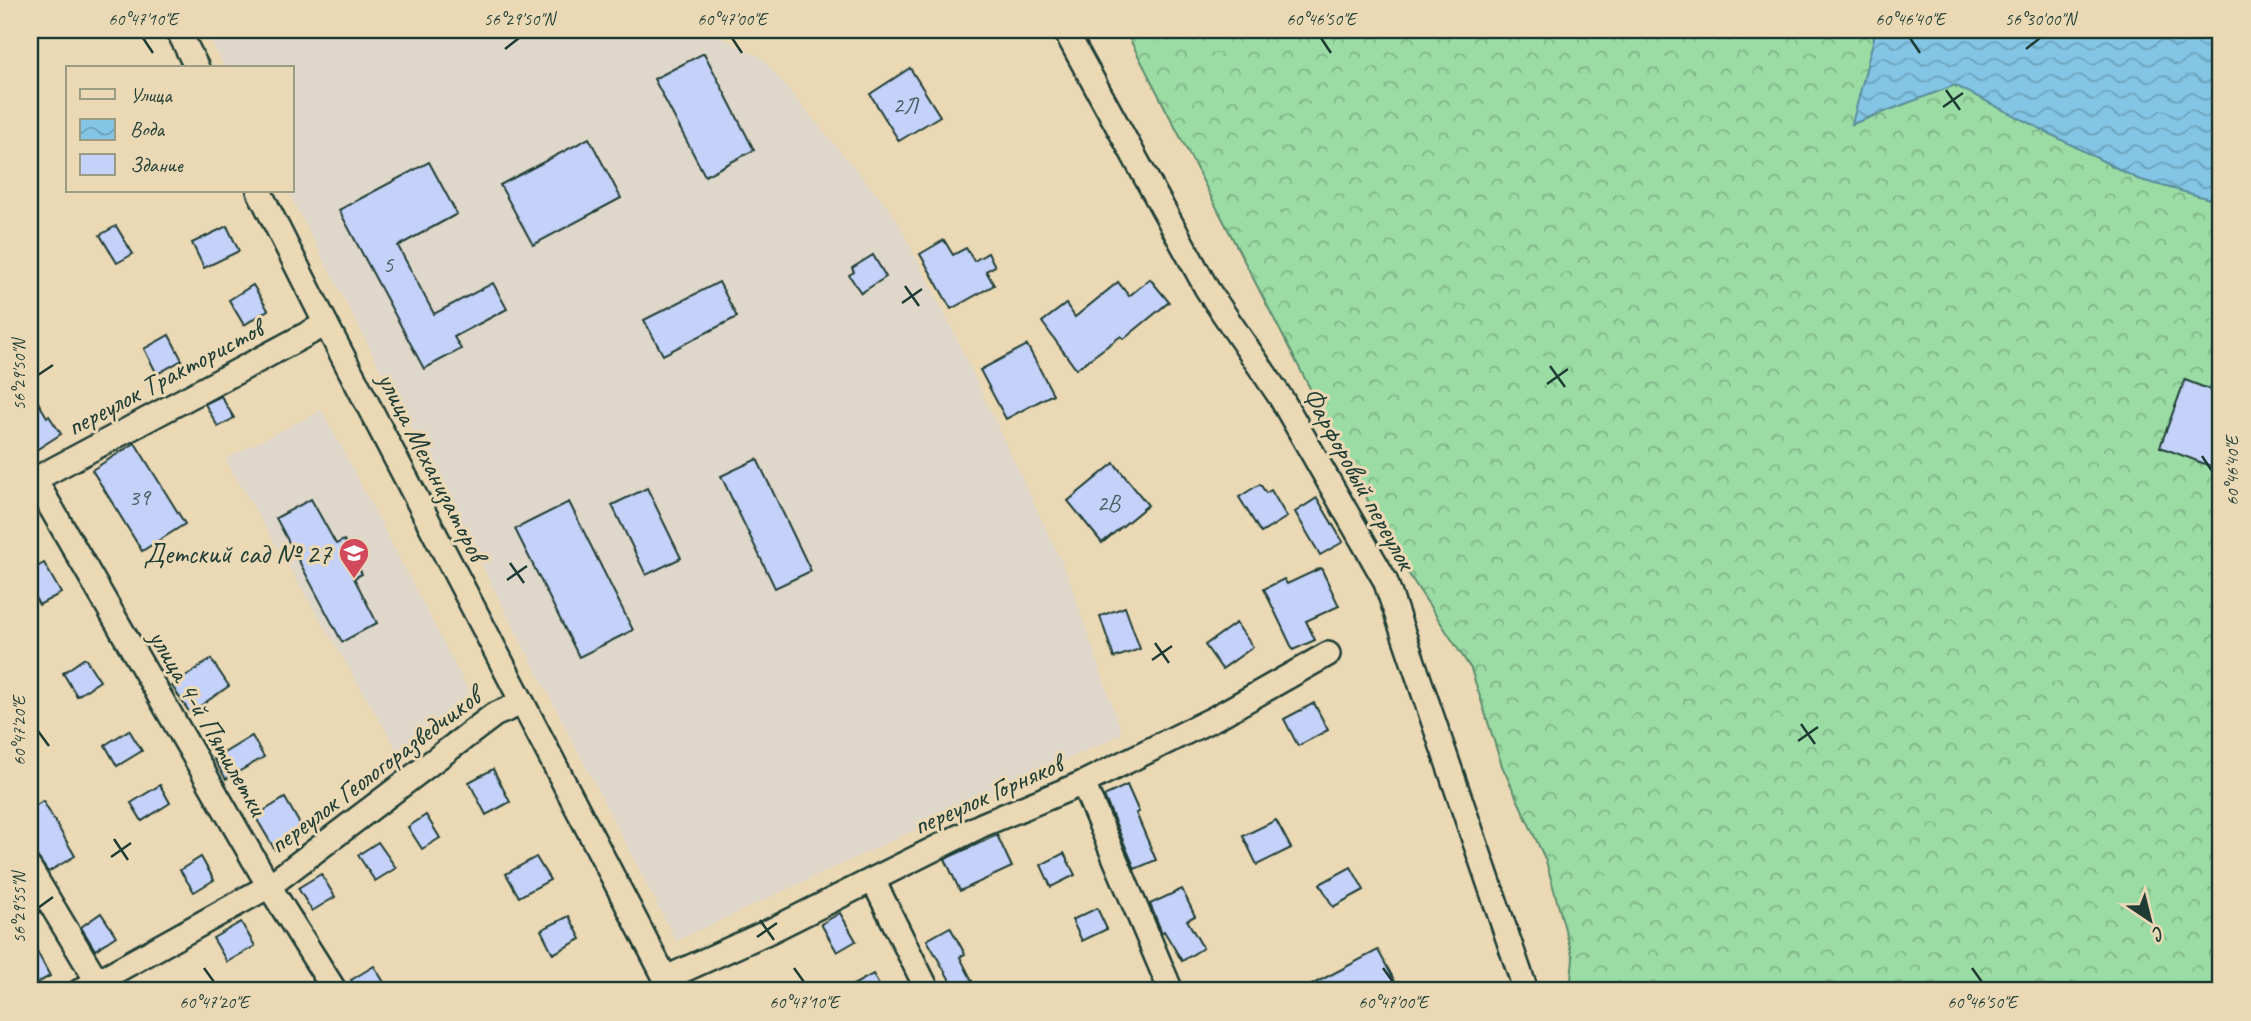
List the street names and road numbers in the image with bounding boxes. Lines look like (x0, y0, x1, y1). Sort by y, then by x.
street label: переулок Трактористов (60, 309, 273, 444)
street label: улица Механизаторов (369, 364, 497, 571)
street label: Фарфоровый переулок (1295, 381, 1426, 578)
street label: улица 4-й Пятилетки (140, 621, 277, 823)
street label: переулок Геологоразведчиков (262, 676, 492, 861)
street label: переулок Горняков (907, 744, 1072, 843)

